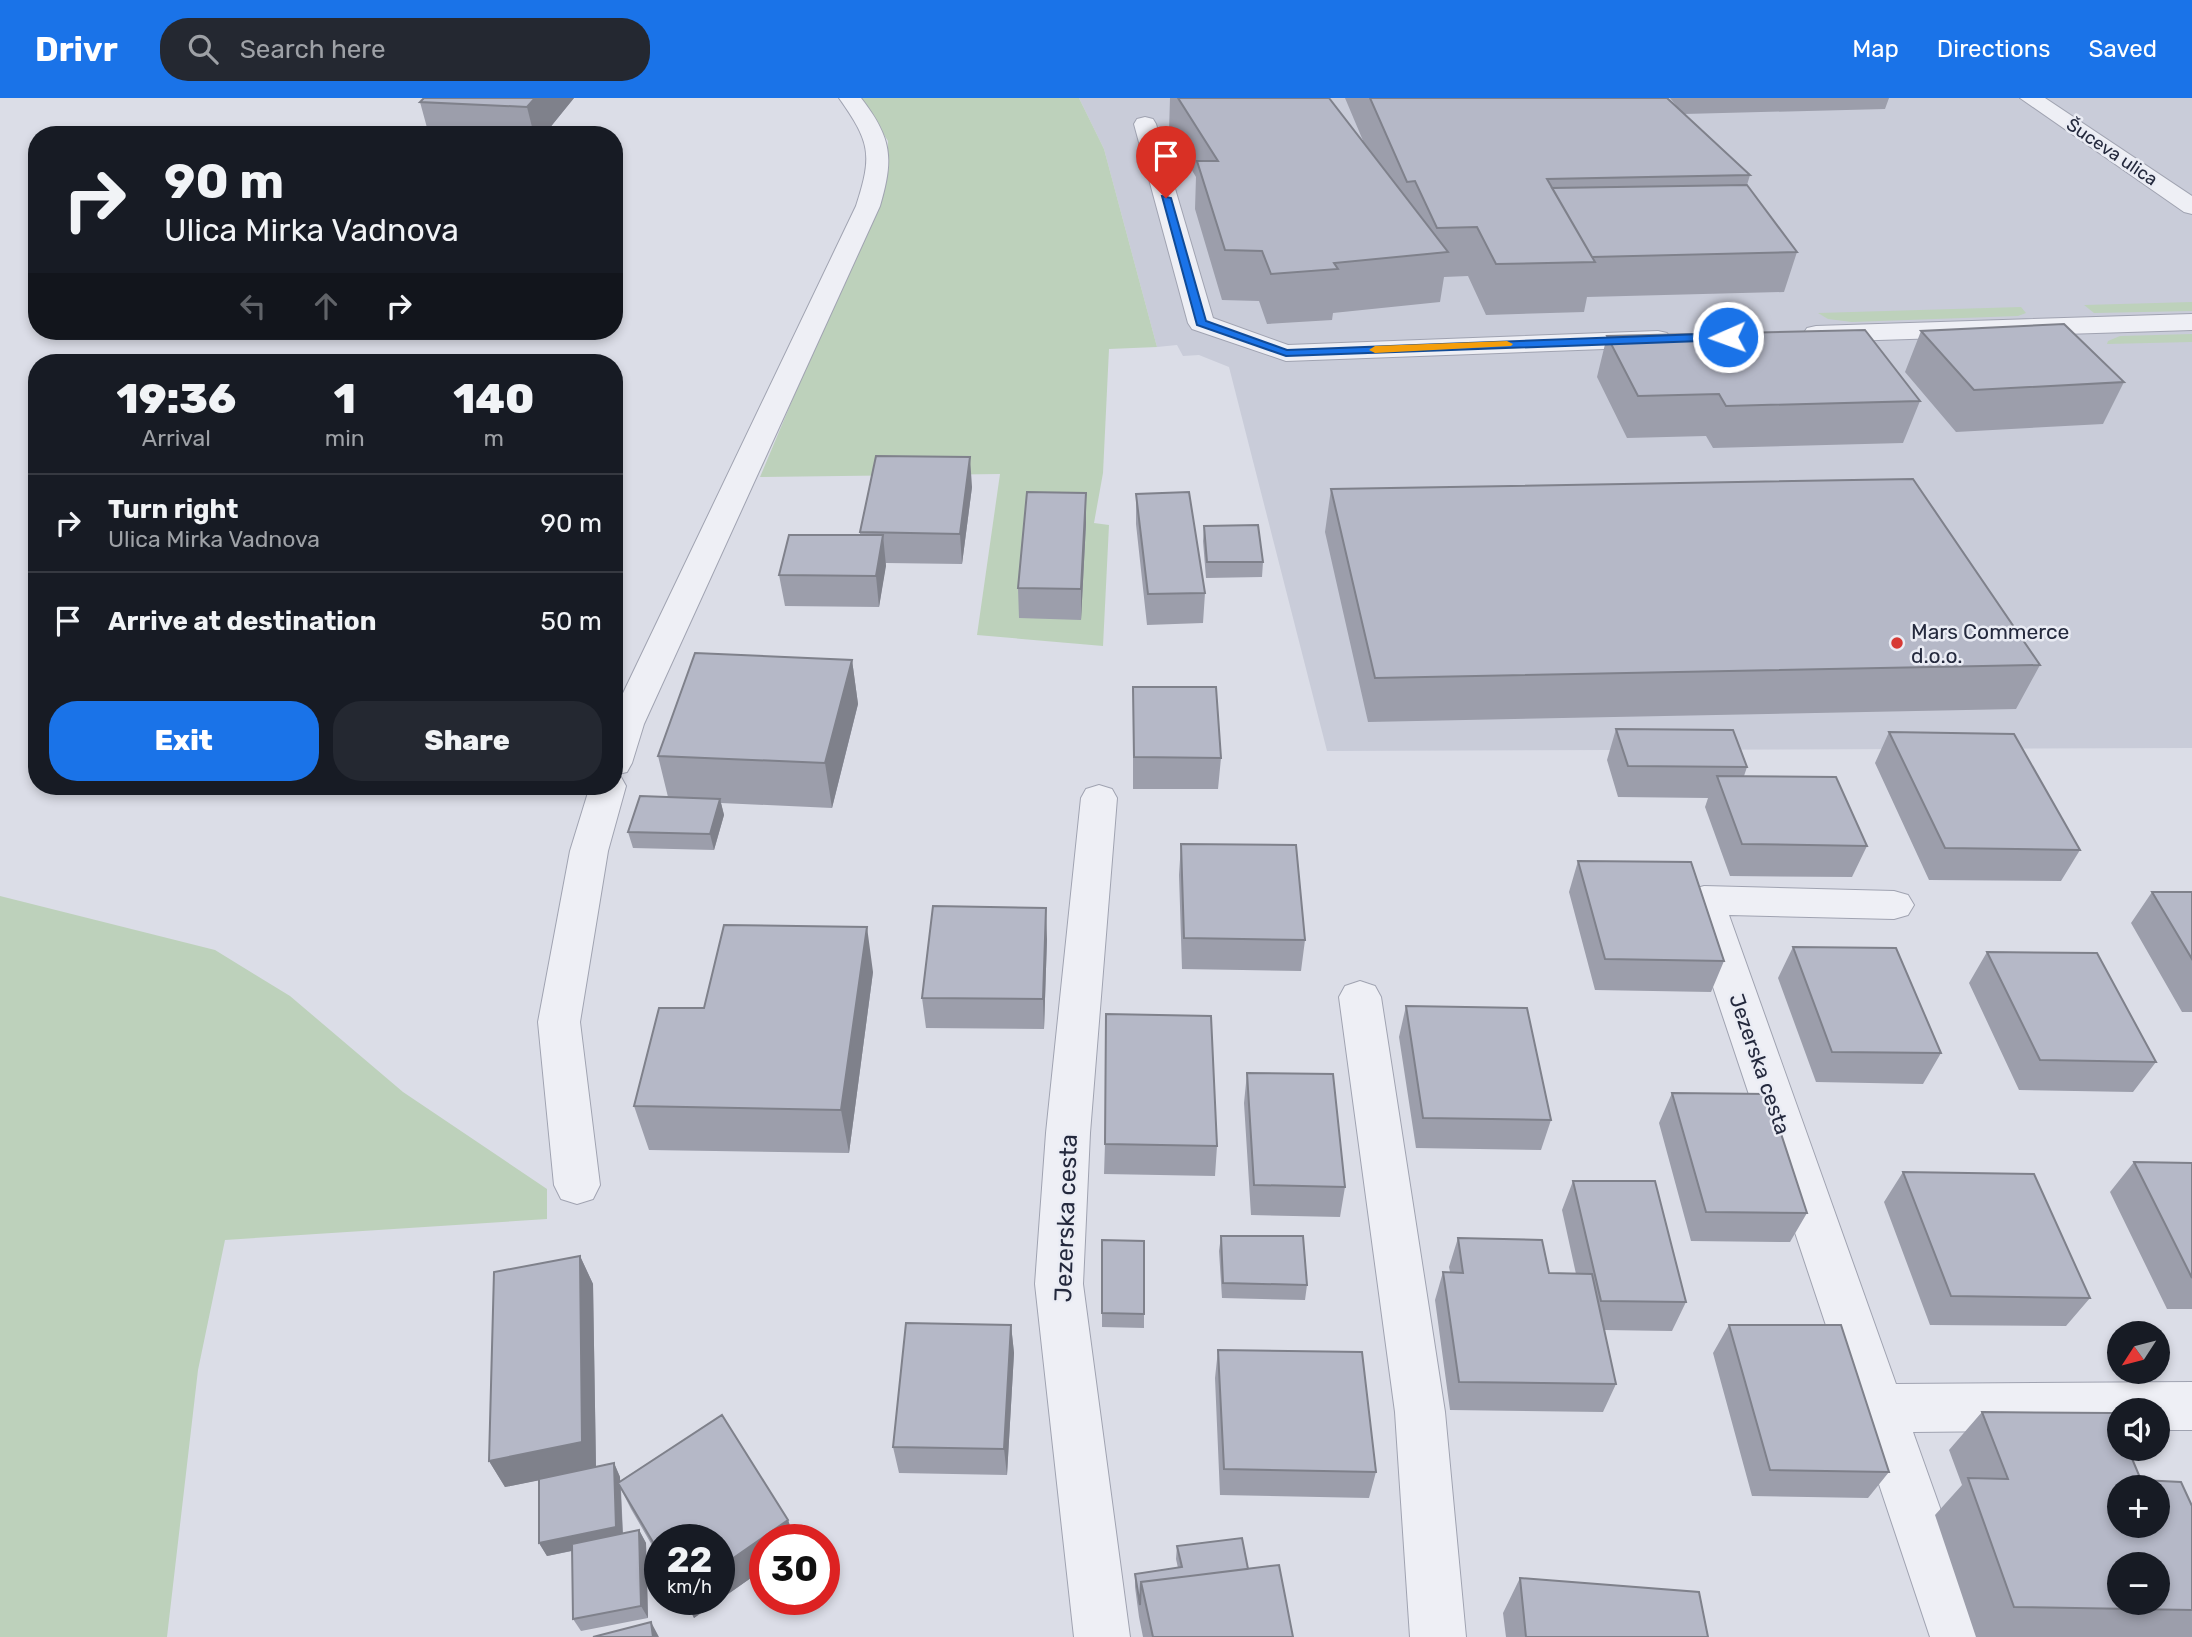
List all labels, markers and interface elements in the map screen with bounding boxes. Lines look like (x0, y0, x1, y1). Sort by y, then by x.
search box (160, 18, 650, 81)
text: Drivr (35, 30, 118, 69)
icon: search (184, 30, 222, 68)
text: Search here (240, 34, 386, 65)
text: Map (1852, 35, 1899, 63)
text: Directions (1937, 35, 2050, 63)
text: Saved (2088, 35, 2157, 63)
street label: Šuceva ulica (2062, 113, 2162, 191)
pin (1136, 126, 1196, 198)
icon: arrive (1147, 137, 1185, 175)
text: 90 m (164, 152, 284, 210)
icon: right (49, 154, 140, 245)
text: Ulica Mirka Vadnova (164, 211, 459, 249)
icon: left (234, 287, 272, 325)
icon: ahead (307, 287, 345, 325)
icon: right (380, 287, 418, 325)
position arrow (1691, 300, 1765, 374)
text: 19:36 (117, 374, 236, 424)
text: 1 (334, 374, 356, 424)
text: 140 (453, 374, 534, 424)
text: Arrival (142, 424, 211, 452)
text: min (325, 424, 365, 452)
text: m (484, 424, 504, 452)
text: Turn right (108, 494, 238, 525)
icon: right (49, 504, 87, 542)
text: 90 m (541, 508, 602, 539)
text: Ulica Mirka Vadnova (108, 525, 320, 553)
icon: arrive (49, 602, 87, 640)
text: Arrive at destination (108, 606, 376, 637)
text: 50 m (541, 606, 602, 637)
place label: Mars Commerce d.o.o. (1911, 619, 2069, 668)
marker: Mars Commerce d.o.o. (1889, 635, 1905, 651)
button: Exit (49, 701, 319, 781)
button: Share (333, 701, 602, 781)
street label: Jezerska cesta (1724, 990, 1796, 1138)
street label: Jezerska cesta (1049, 1133, 1083, 1303)
north arrow (2107, 1321, 2170, 1384)
map controls (2107, 1321, 2170, 1615)
button: sound (2107, 1398, 2170, 1461)
button: + (2107, 1475, 2170, 1538)
speed limit sign: 30 (749, 1524, 840, 1615)
text: 22 (667, 1539, 712, 1581)
button: − (2107, 1552, 2170, 1615)
text: km/h (667, 1576, 712, 1598)

